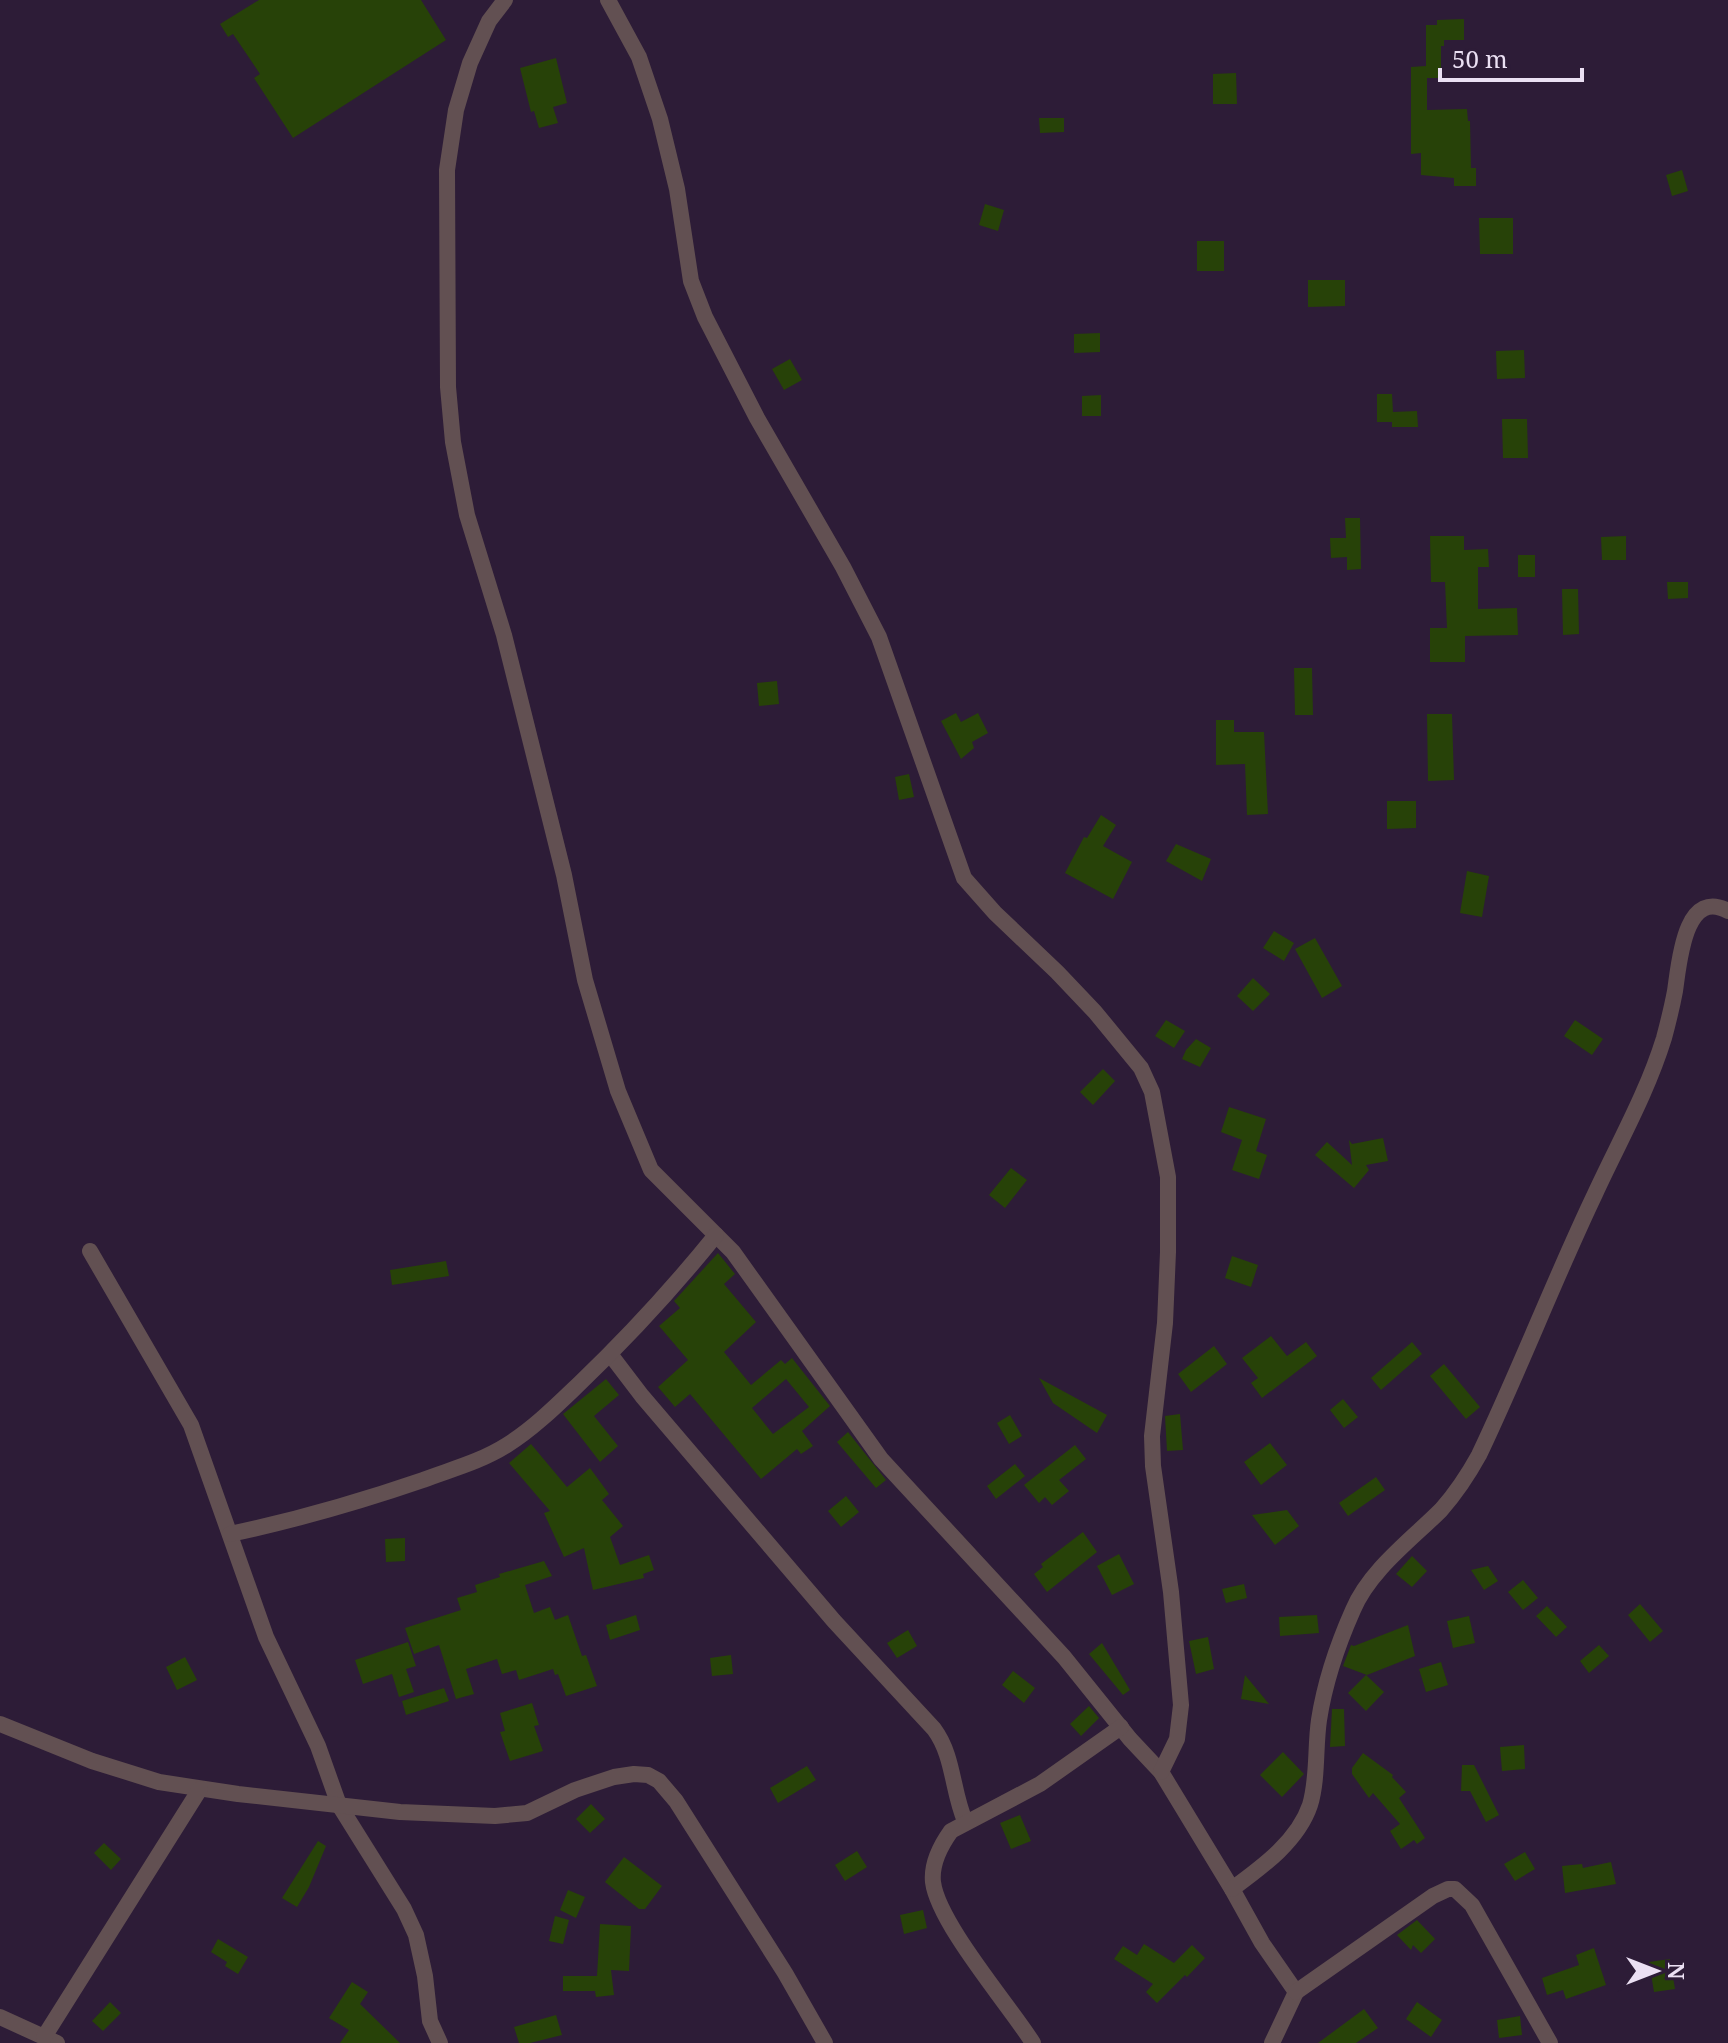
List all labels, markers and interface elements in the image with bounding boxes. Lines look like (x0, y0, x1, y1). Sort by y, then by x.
scale bar (1440, 32, 1582, 82)
text: 50 m (1452, 42, 1508, 75)
north arrow (1616, 1931, 1696, 2011)
text: N (1662, 1962, 1692, 1980)

